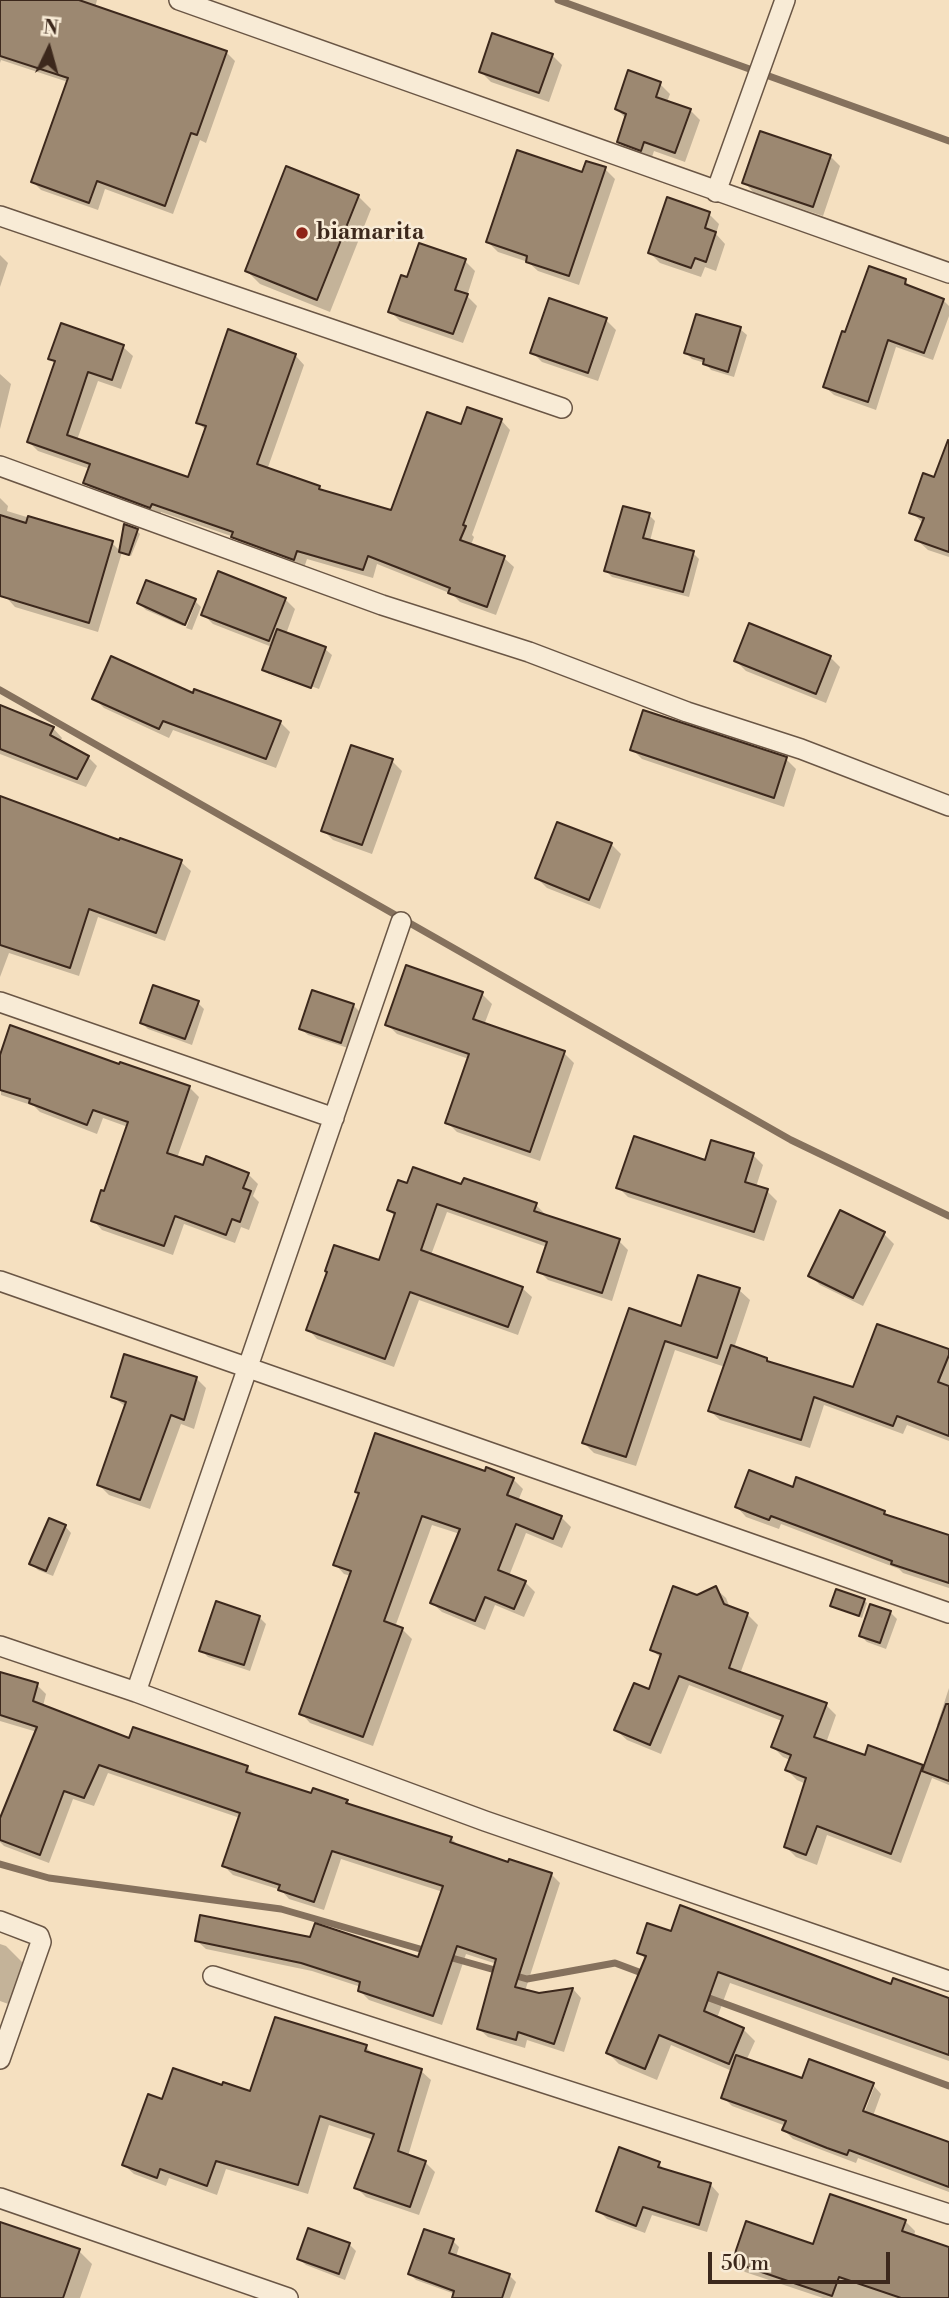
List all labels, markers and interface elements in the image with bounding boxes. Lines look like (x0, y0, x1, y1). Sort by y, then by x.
north arrow (14, 14, 84, 84)
text: N (42, 15, 59, 41)
place label: biamarita (316, 219, 424, 247)
marker: biamarita (294, 225, 310, 241)
scale bar (711, 2238, 893, 2282)
text: 50 m (721, 2251, 769, 2277)

